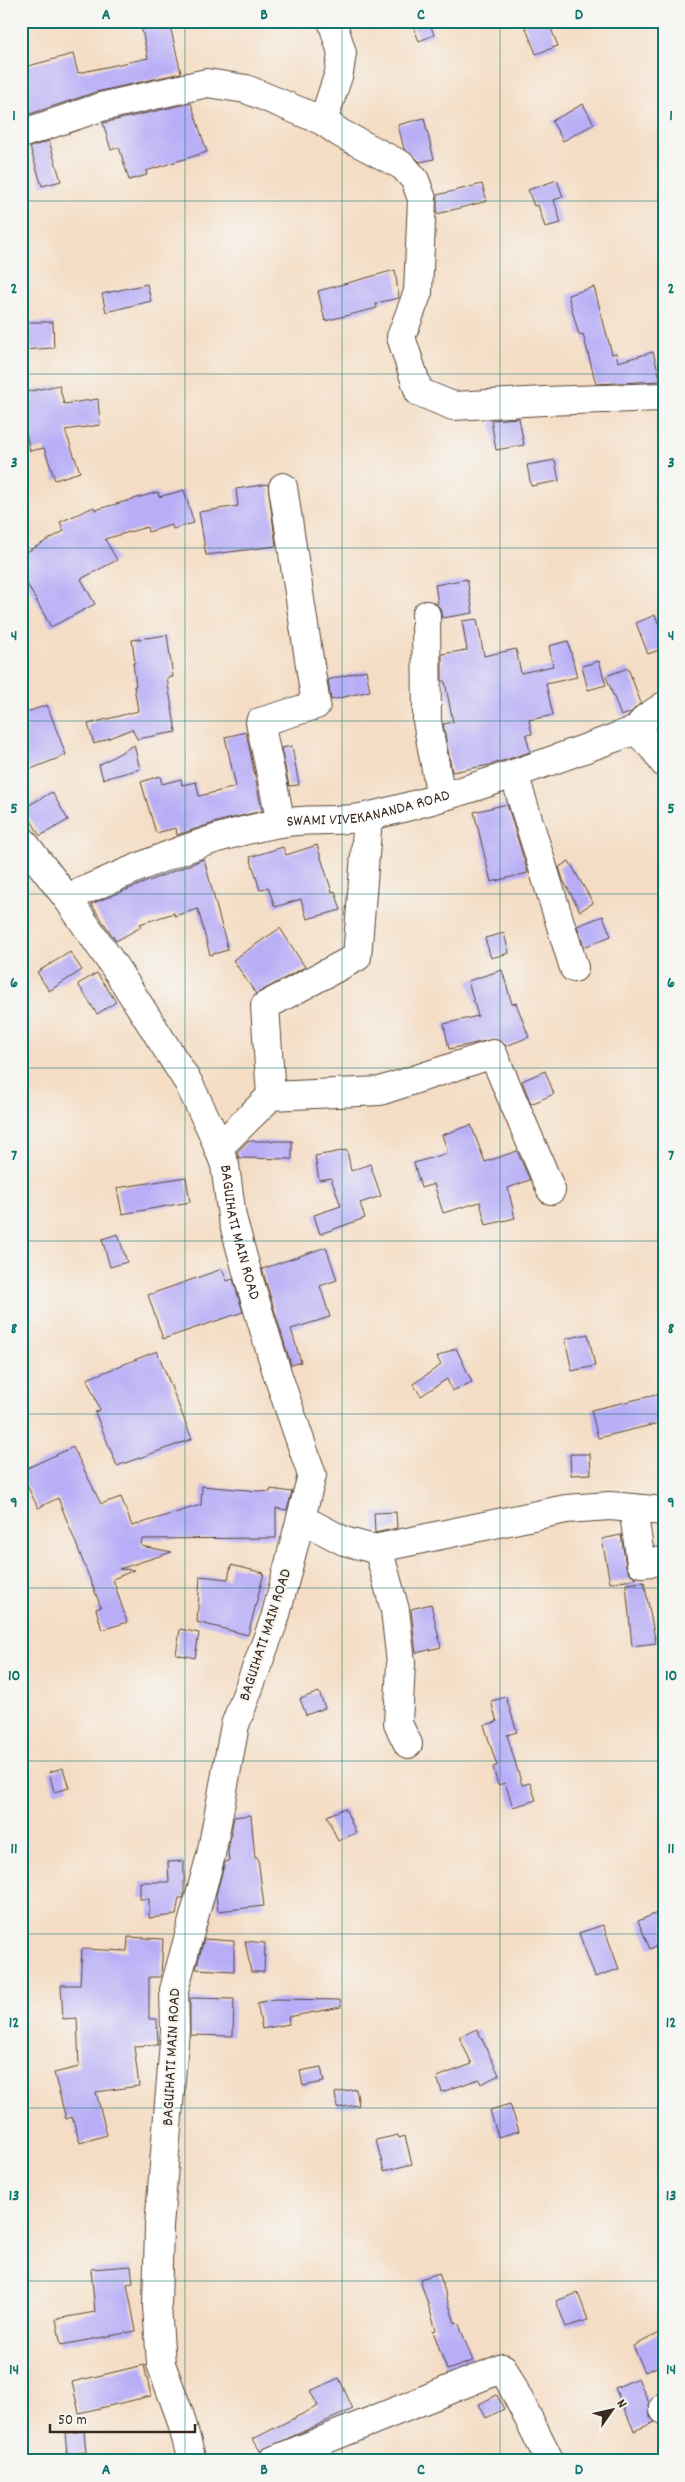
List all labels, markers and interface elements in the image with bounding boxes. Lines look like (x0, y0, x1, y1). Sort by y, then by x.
text: A (102, 4, 111, 27)
text: B (260, 4, 268, 27)
text: C (417, 4, 425, 27)
text: D (575, 4, 584, 27)
text: 1 (12, 105, 16, 128)
text: 1 (669, 105, 673, 128)
text: 2 (11, 278, 18, 301)
text: 2 (668, 278, 675, 301)
text: 3 (10, 452, 18, 475)
text: 3 (667, 452, 675, 475)
text: 4 (11, 625, 17, 648)
text: 4 (668, 625, 674, 648)
street label: SWAMI VIVEKANANDA ROAD (285, 784, 453, 833)
text: 5 (10, 798, 18, 821)
text: 5 (667, 798, 675, 821)
text: 6 (10, 972, 18, 995)
text: 6 (667, 972, 675, 995)
text: 7 (11, 1145, 17, 1168)
text: 7 (668, 1145, 674, 1168)
street label: BAGUIHATI MAIN ROAD (214, 1164, 266, 1303)
text: 8 (11, 1318, 18, 1341)
text: 8 (668, 1318, 675, 1341)
text: 9 (10, 1492, 18, 1515)
text: 9 (667, 1492, 675, 1515)
street label: BAGUIHATI MAIN ROAD (234, 1566, 298, 1704)
text: 10 (8, 1665, 20, 1688)
text: 10 (665, 1665, 677, 1688)
text: 11 (10, 1838, 18, 1861)
text: 11 (667, 1838, 675, 1861)
street label: BAGUIHATI MAIN ROAD (157, 1988, 187, 2126)
text: 12 (9, 2012, 19, 2035)
text: 12 (666, 2012, 676, 2035)
text: 13 (9, 2185, 19, 2208)
text: 13 (666, 2185, 676, 2208)
text: 14 (9, 2359, 19, 2382)
text: 14 (666, 2359, 676, 2382)
north arrow (588, 2384, 638, 2434)
text: N (611, 2395, 631, 2412)
scale bar (50, 2402, 195, 2434)
text: 50 m (58, 2410, 87, 2432)
text: A (102, 2459, 111, 2482)
text: B (260, 2459, 268, 2482)
text: C (417, 2459, 425, 2482)
text: D (575, 2459, 584, 2482)

